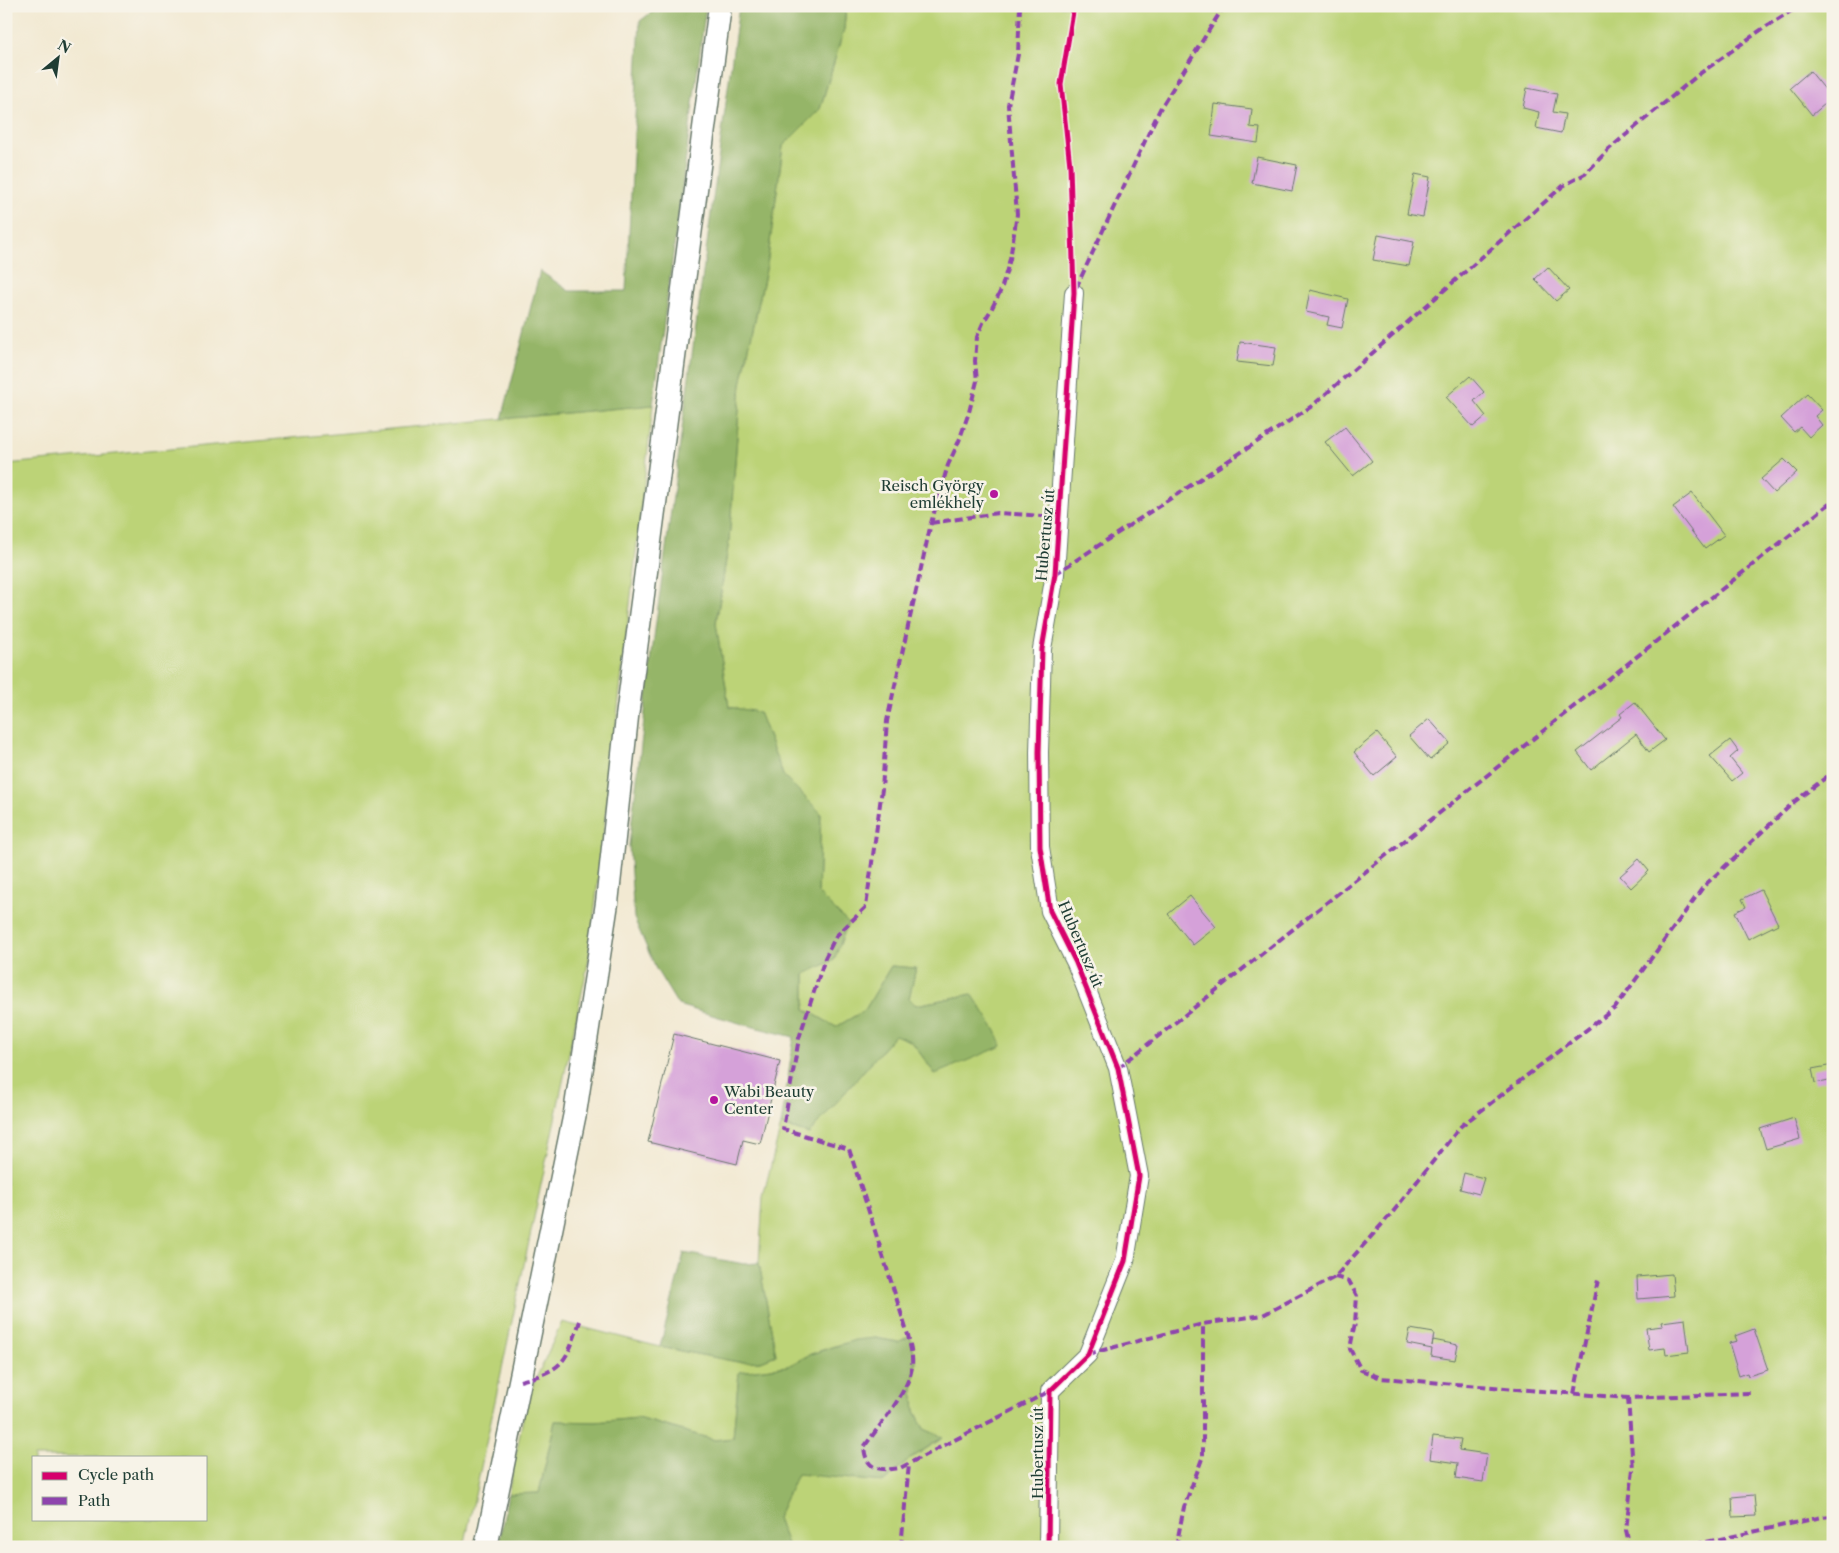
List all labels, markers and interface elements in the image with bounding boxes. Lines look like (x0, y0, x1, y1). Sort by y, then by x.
north arrow (32, 32, 82, 82)
text: N (55, 36, 74, 57)
place label: Reisch György emlékhely (881, 476, 985, 512)
street label: Hubertusz út (1031, 487, 1059, 582)
marker: Reisch György emlékhely (988, 488, 1000, 500)
street label: Hubertusz út (1054, 898, 1108, 991)
place label: Wabi Beauty Center (723, 1082, 815, 1118)
marker: Wabi Beauty Center (708, 1094, 720, 1106)
street label: Hubertusz út (1028, 1406, 1047, 1499)
legend (32, 1456, 208, 1520)
text: Cycle path (78, 1465, 155, 1484)
text: Path (78, 1491, 111, 1510)

